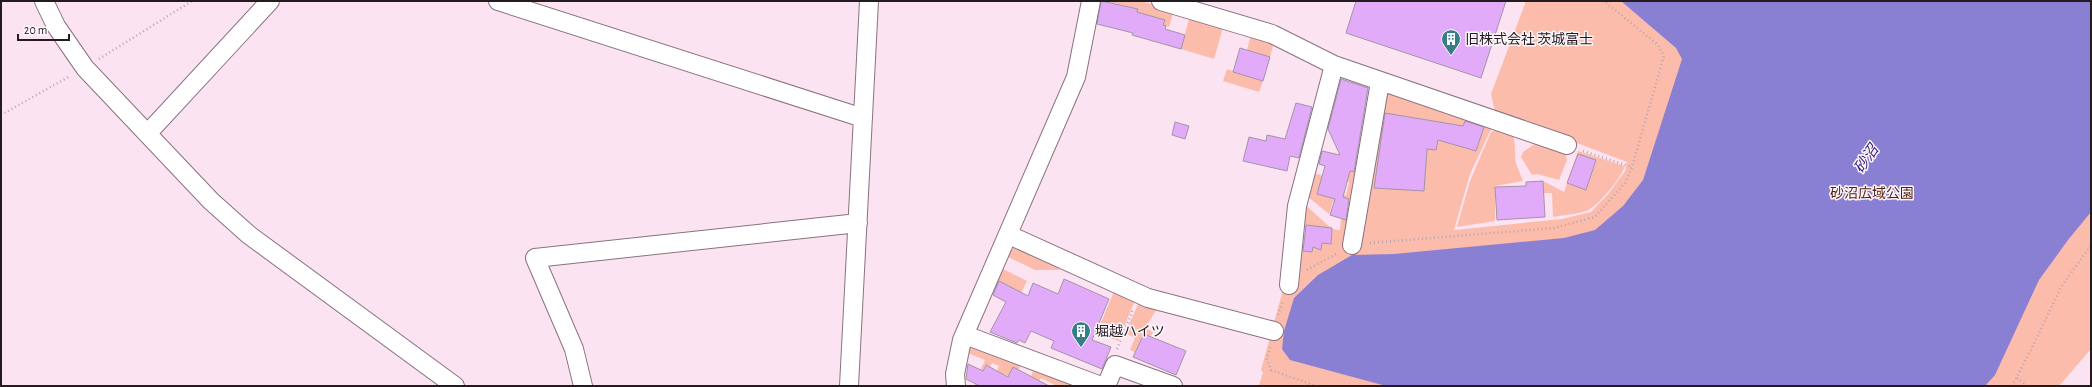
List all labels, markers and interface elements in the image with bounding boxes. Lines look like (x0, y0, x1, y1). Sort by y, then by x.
scale bar (18, 16, 69, 42)
text: 20 m (24, 24, 47, 36)
building icon: 旧株式会社 茨城富士 (1440, 28, 1462, 56)
place label: 旧株式会社 茨城富士 (1465, 32, 1593, 47)
water label: 砂沼 (1851, 140, 1882, 176)
park label: 砂沼広域公園 (1830, 186, 1914, 201)
building icon: 堀越ハイツ (1070, 320, 1092, 348)
place label: 堀越ハイツ (1095, 324, 1165, 339)

